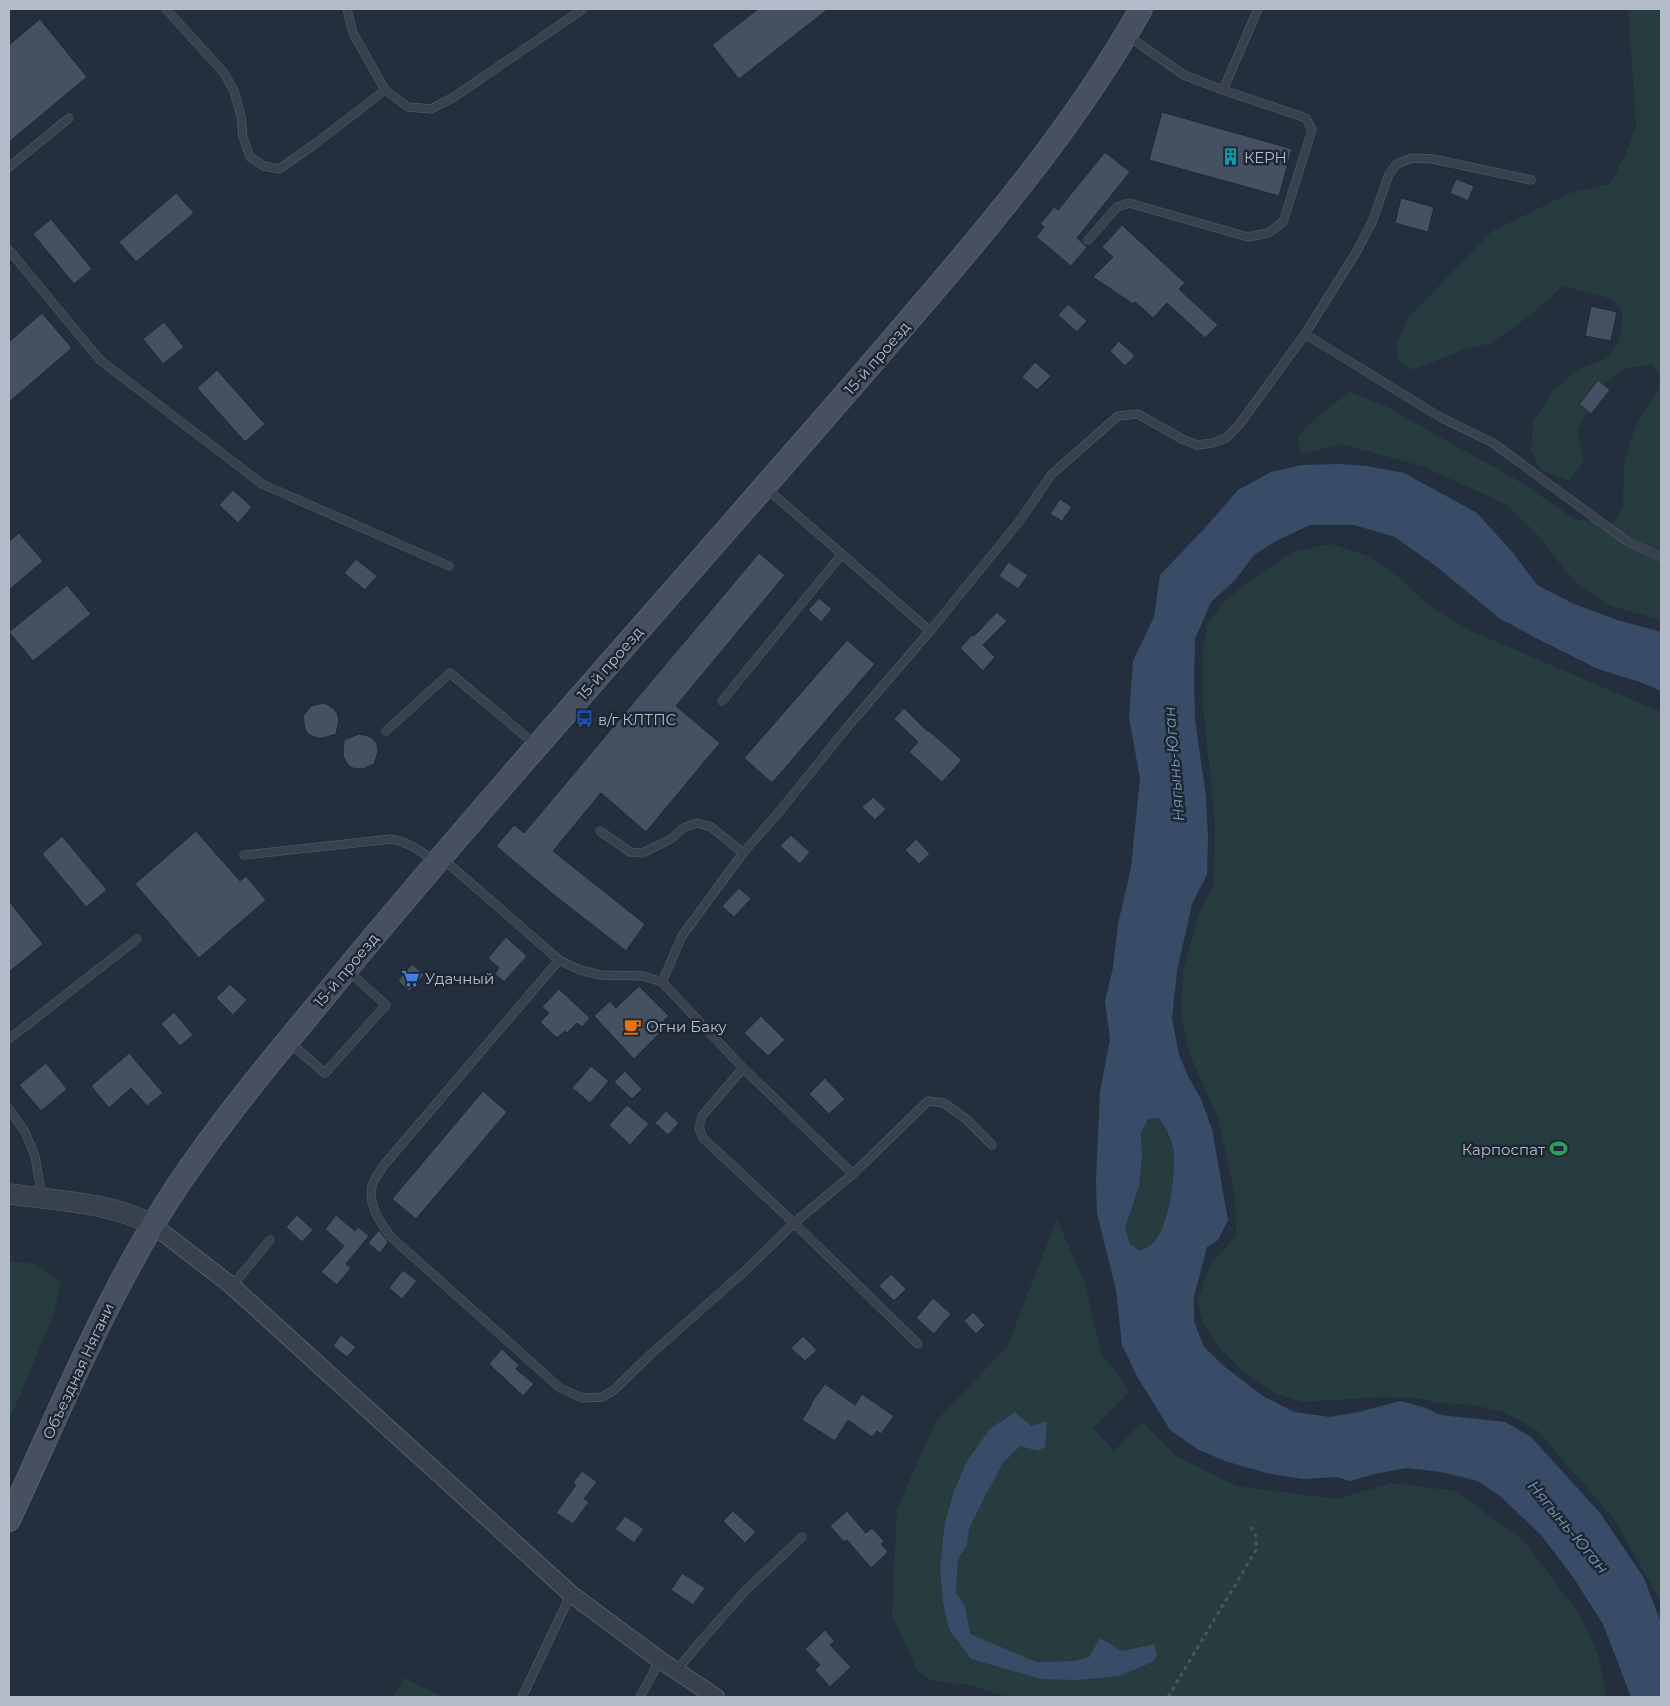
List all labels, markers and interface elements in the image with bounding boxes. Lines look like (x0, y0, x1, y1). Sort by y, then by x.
building icon: КЕРН (1220, 147, 1240, 167)
place label: КЕРН (1244, 148, 1287, 167)
street label: 15-й проезд (840, 317, 914, 399)
street label: 15-й проезд (573, 622, 647, 704)
water label: Нягынь-Юган (1159, 705, 1188, 822)
bus stop icon: в/г КЛТПС (574, 709, 594, 729)
place label: в/г КЛТПС (598, 710, 677, 729)
street label: 15-й проезд (310, 929, 383, 1011)
supermarket icon: Удачный (401, 968, 421, 988)
place label: Удачный (425, 969, 494, 988)
cafe icon: Огни Баку (622, 1016, 642, 1036)
place label: Огни Баку (646, 1017, 727, 1036)
sports icon: Карпоспат (1549, 1139, 1569, 1159)
place label: Карпоспат (1462, 1140, 1546, 1159)
street label: Объездная Нягани (38, 1300, 118, 1442)
water label: Нягынь-Юган (1524, 1477, 1613, 1577)

